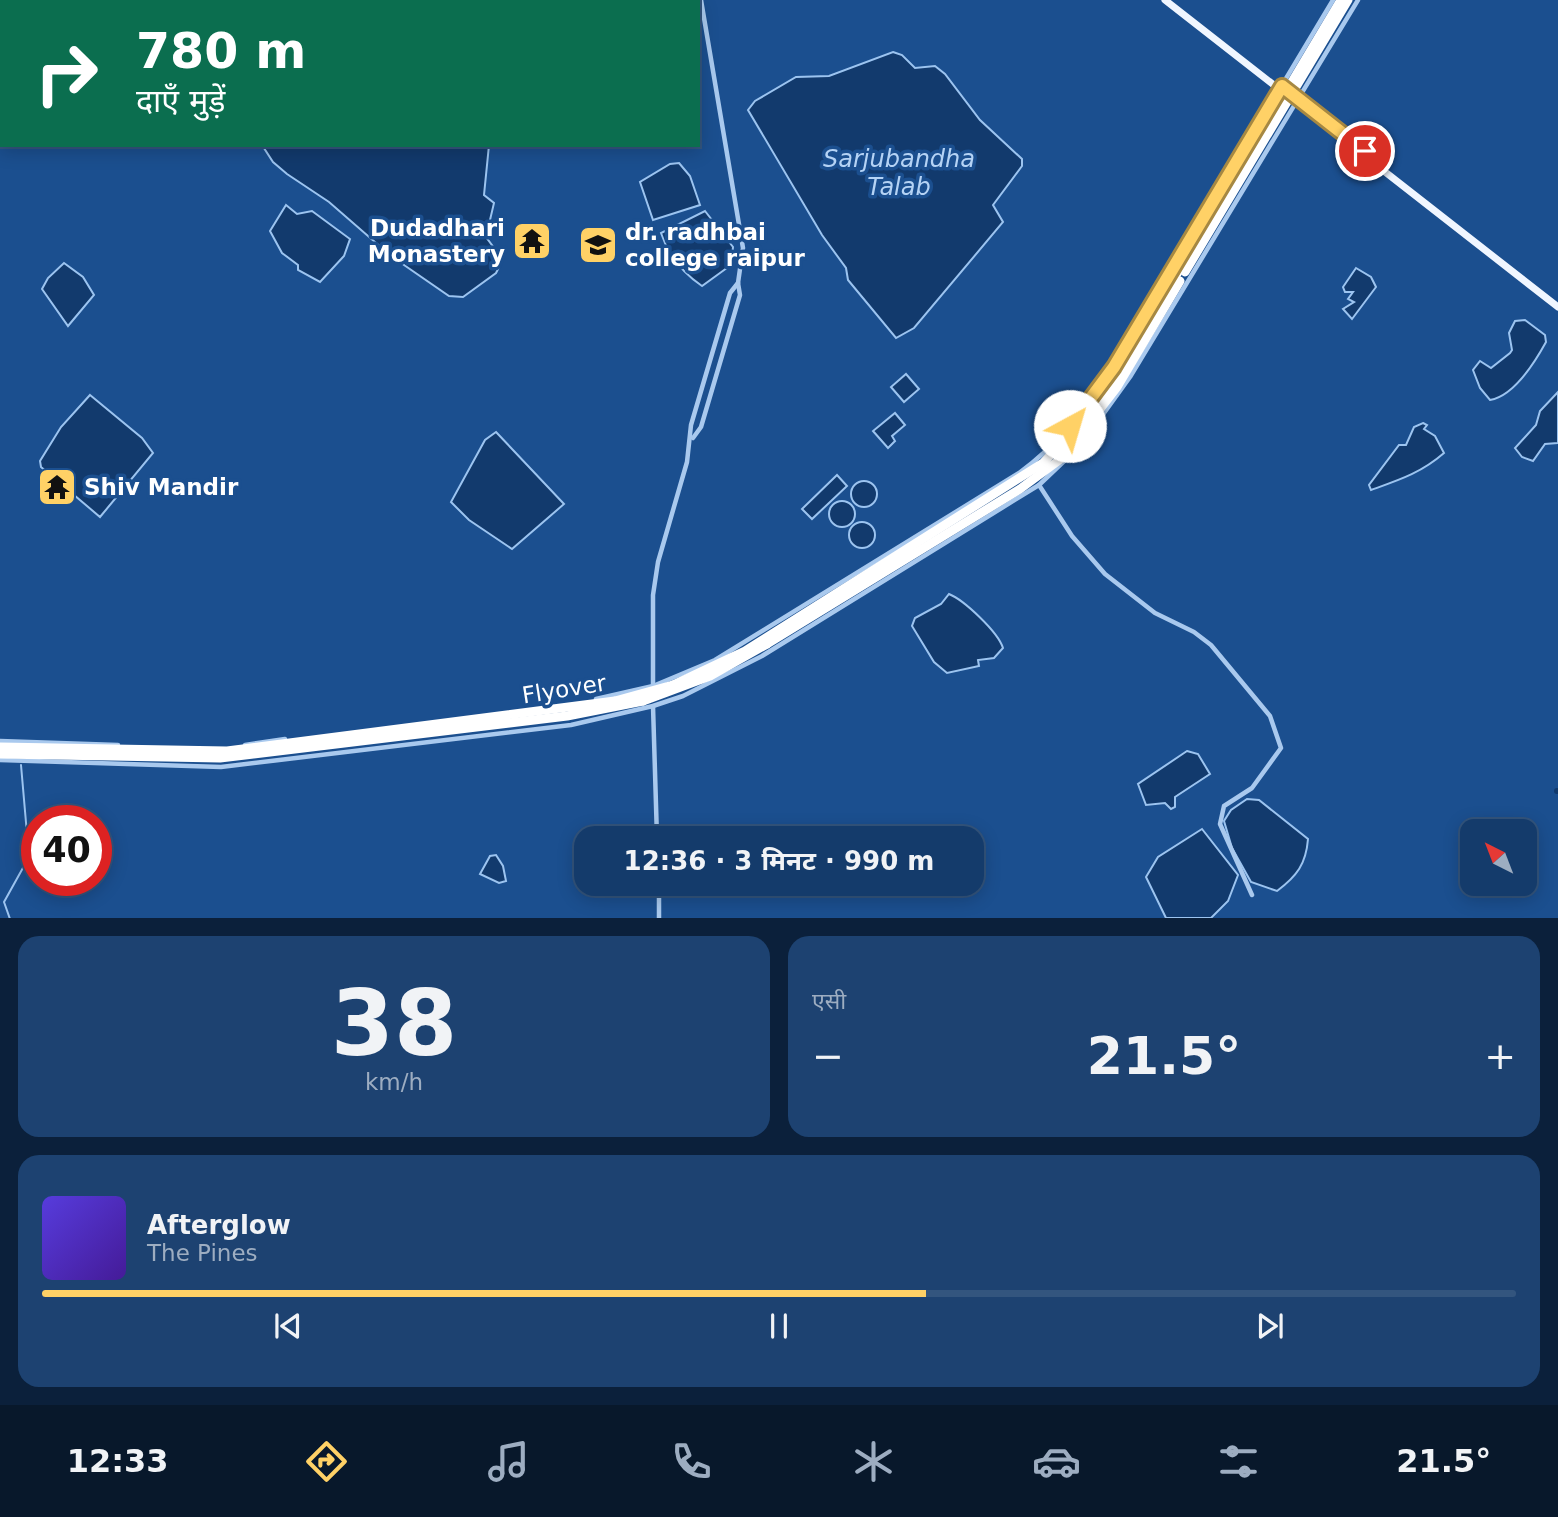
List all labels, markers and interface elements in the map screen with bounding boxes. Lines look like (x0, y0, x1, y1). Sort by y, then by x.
text: 780 m (136, 23, 306, 80)
icon: right (21, 28, 112, 119)
text: दाएँ मुड़ें (136, 82, 225, 120)
pin (1335, 121, 1395, 181)
icon: arrive (1346, 132, 1384, 170)
water label: Sarjubandha Talab (823, 145, 975, 201)
place label: Dudadhari Monastery (368, 215, 505, 267)
place label: dr. radhbai college raipur (625, 219, 805, 271)
temple icon: Dudadhari Monastery (511, 220, 553, 262)
school or university icon: dr. radhbai college raipur (577, 224, 619, 266)
position arrow (1033, 389, 1107, 463)
temple icon: Shiv Mandir (36, 466, 78, 508)
place label: Shiv Mandir (84, 474, 239, 500)
street label: Flyover (520, 669, 608, 708)
speed limit sign: 40 (21, 805, 112, 896)
north arrow (1460, 819, 1536, 896)
map controls (1460, 819, 1537, 896)
text: 12:36 · 3 मिनट · 990 m (624, 846, 934, 876)
text: 38 (331, 971, 457, 1076)
text: एसी (812, 988, 846, 1014)
text: 21.5° (1087, 1026, 1241, 1086)
text: − (812, 1034, 844, 1078)
text: + (1484, 1034, 1516, 1078)
text: km/h (365, 1069, 423, 1095)
text: Afterglow (147, 1210, 291, 1240)
text: The Pines (147, 1240, 258, 1266)
icon: previous (269, 1307, 307, 1345)
icon: pause (760, 1307, 798, 1345)
icon: next (1251, 1307, 1289, 1345)
icon: directions (302, 1437, 351, 1486)
icon: music (484, 1437, 533, 1486)
icon: phone (667, 1437, 716, 1486)
icon: climate (849, 1437, 898, 1486)
icon: car (1032, 1437, 1081, 1486)
icon: filters (1214, 1437, 1263, 1486)
text: 12:33 (67, 1442, 169, 1480)
text: 21.5° (1396, 1442, 1491, 1480)

